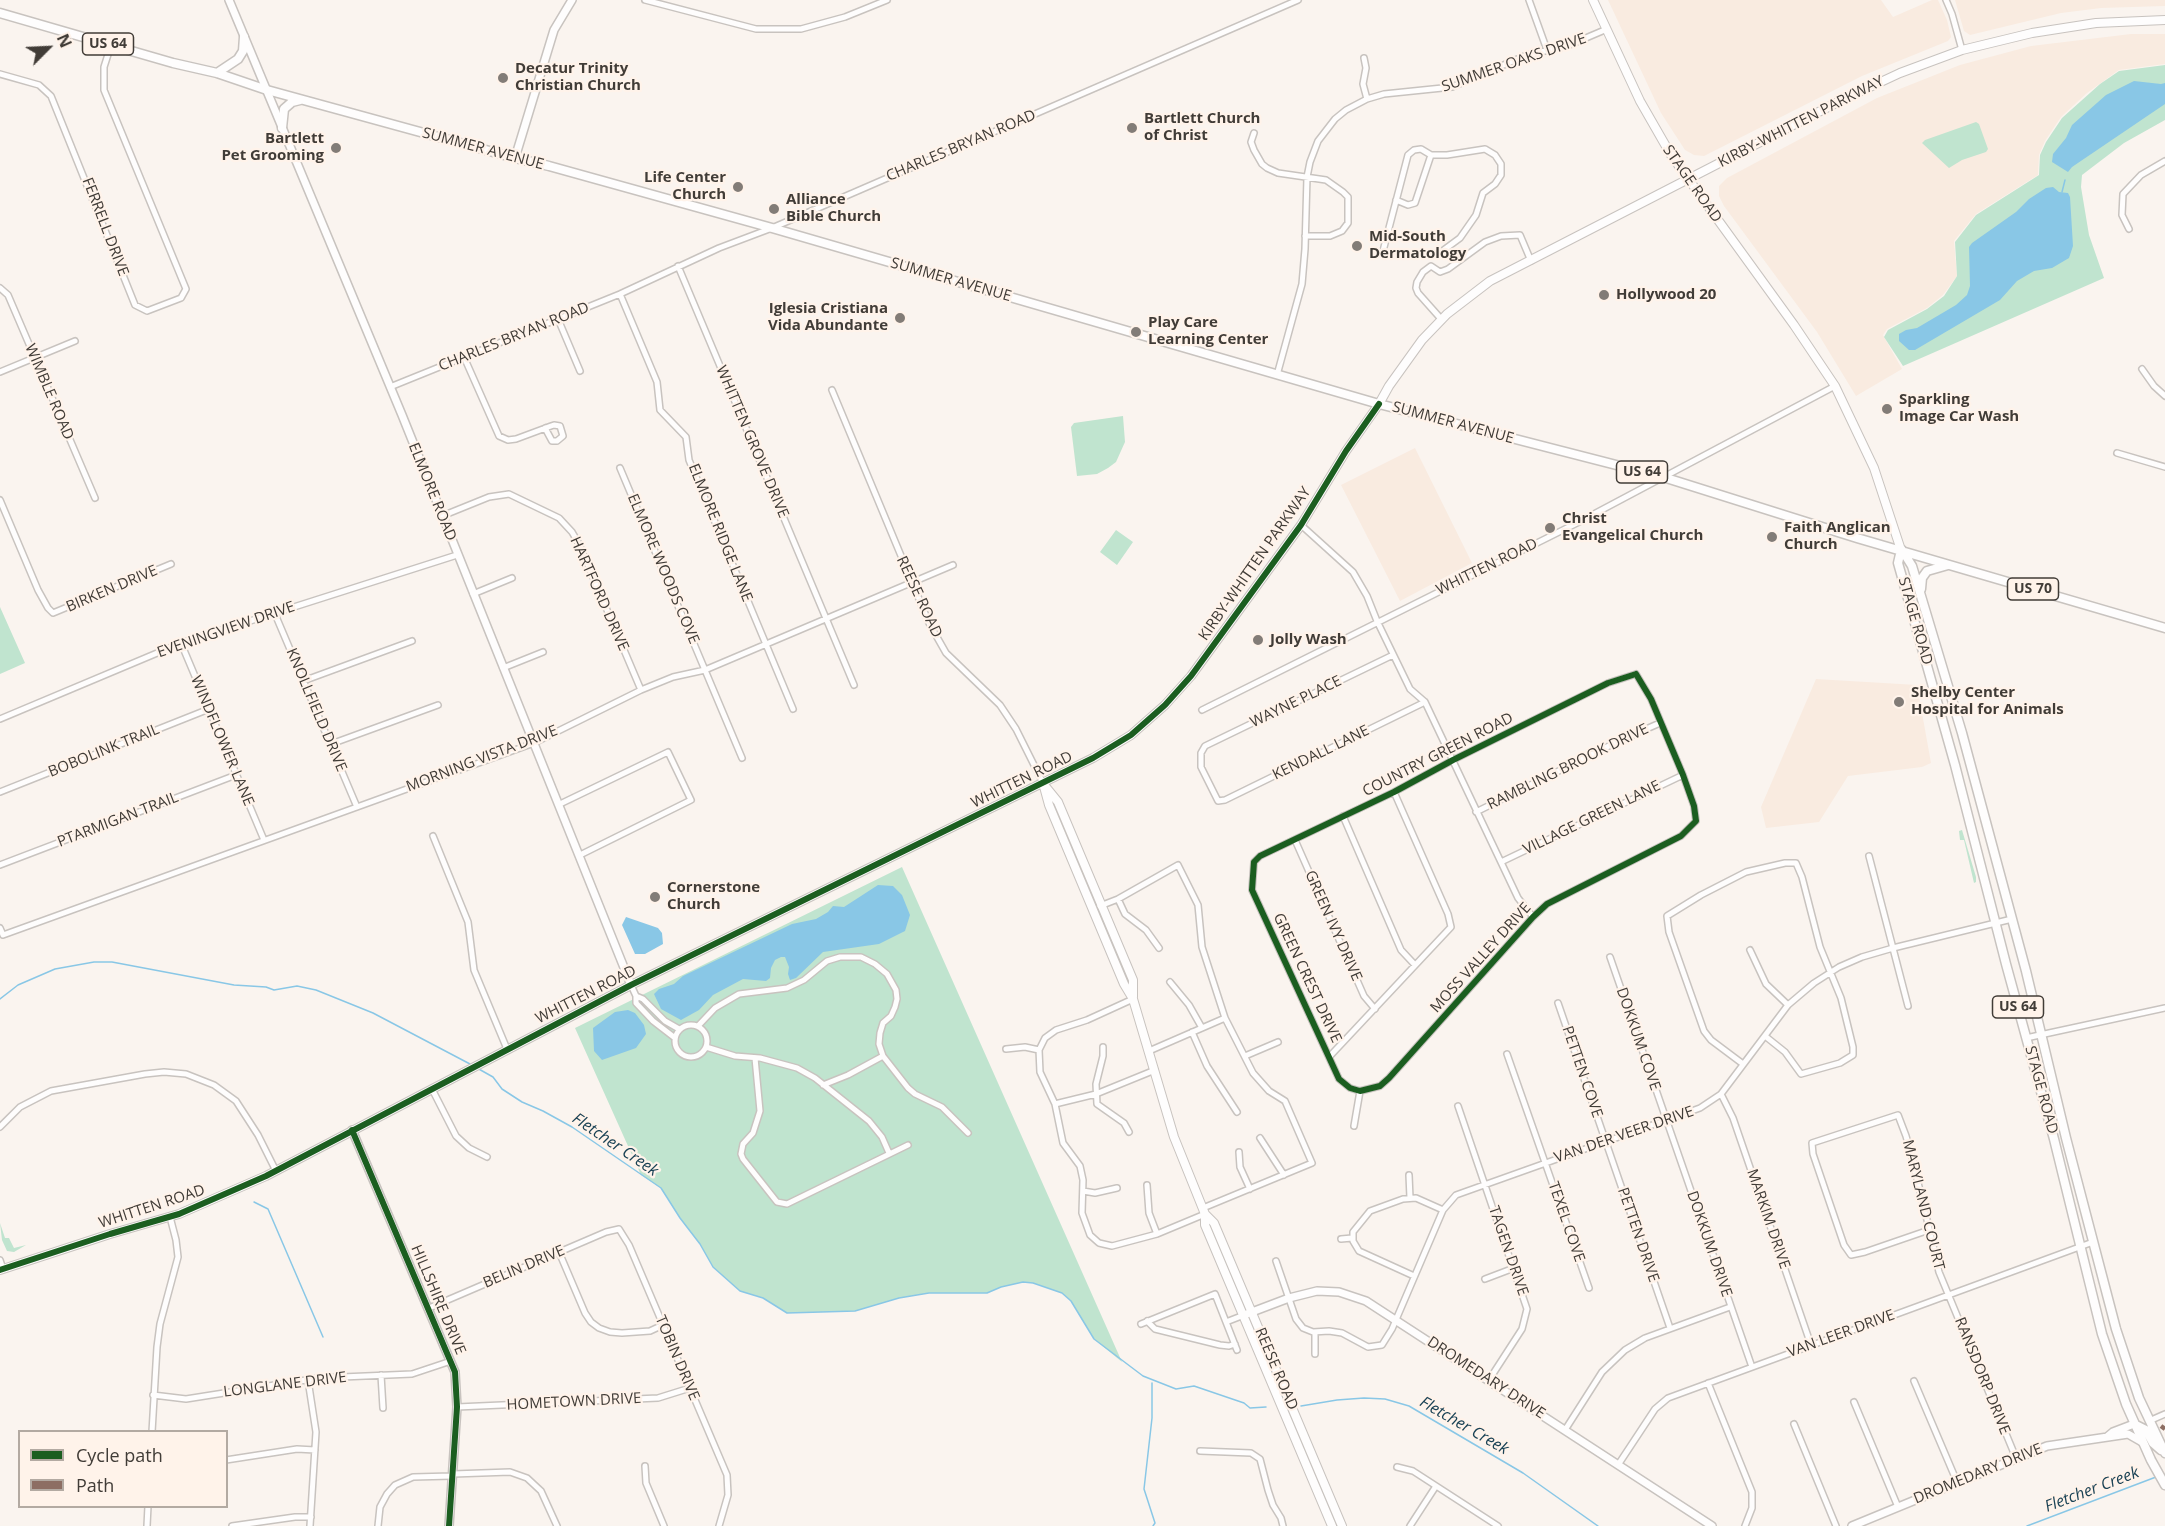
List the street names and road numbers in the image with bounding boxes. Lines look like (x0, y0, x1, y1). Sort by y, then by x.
street label: SUMMER OAKS DRIVE (1439, 30, 1589, 96)
road number: US 64 (82, 33, 134, 55)
street label: KIRBY-WHITTEN PARKWAY (1715, 72, 1887, 172)
street label: CHARLES BRYAN ROAD (883, 106, 1039, 186)
street label: SUMMER AVENUE (420, 124, 546, 174)
street label: STAGE ROAD (1659, 142, 1725, 226)
street label: FERRELL DRIVE (78, 175, 132, 279)
street label: SUMMER AVENUE (888, 254, 1014, 306)
street label: CHARLES BRYAN ROAD (436, 299, 592, 375)
street label: WIMBLE ROAD (21, 341, 77, 443)
street label: WHITTEN GROVE DRIVE (712, 363, 792, 521)
street label: SUMMER AVENUE (1390, 398, 1516, 448)
street label: ELMORE ROAD (404, 440, 460, 544)
street label: ELMORE RIDGE LANE (684, 461, 756, 605)
road number: US 64 (1616, 461, 1668, 483)
street label: KIRBY-WHITTEN PARKWAY (1195, 484, 1315, 644)
street label: ELMORE WOODS COVE (623, 491, 703, 647)
street label: HARTFORD DRIVE (566, 534, 632, 654)
street label: WHITTEN ROAD (1433, 535, 1541, 599)
street label: REESE ROAD (892, 553, 946, 641)
street label: BIRKEN DRIVE (64, 562, 160, 616)
street label: STAGE ROAD (1894, 575, 1936, 667)
road number: US 70 (2008, 578, 2058, 600)
street label: EVENINGVIEW DRIVE (155, 598, 297, 662)
street label: KNOLLFIELD DRIVE (282, 646, 350, 774)
street label: WAYNE PLACE (1247, 672, 1345, 732)
street label: WINDFLOWER LANE (186, 673, 258, 809)
street label: COUNTRY GREEN ROAD (1360, 709, 1516, 801)
street label: RAMBLING BROOK DRIVE (1485, 720, 1651, 814)
street label: BOBOLINK TRAIL (46, 721, 162, 781)
street label: MORNING VISTA DRIVE (404, 722, 560, 796)
street label: KENDALL LANE (1270, 722, 1372, 784)
street label: WHITTEN ROAD (968, 748, 1076, 812)
street label: VILLAGE GREEN LANE (1520, 777, 1664, 859)
street label: PTARMIGAN TRAIL (55, 789, 181, 851)
street label: GREEN IVY DRIVE (1301, 868, 1365, 984)
street label: MOSS VALLEY DRIVE (1427, 899, 1535, 1017)
street label: GREEN CREST DRIVE (1269, 910, 1345, 1046)
street label: WHITTEN ROAD (533, 962, 639, 1028)
street label: DOKKUM COVE (1612, 985, 1664, 1093)
road number: US 64 (1992, 996, 2044, 1018)
street label: PETTEN COVE (1558, 1024, 1606, 1120)
street label: STAGE ROAD (2021, 1044, 2061, 1136)
street label: VAN DER VEER DRIVE (1552, 1103, 1696, 1167)
street label: MARYLAND COURT (1898, 1138, 1948, 1272)
street label: MARKIM DRIVE (1742, 1167, 1794, 1271)
street label: TEXEL COVE (1544, 1179, 1588, 1265)
street label: WHITTEN ROAD (97, 1181, 207, 1233)
street label: PETTEN DRIVE (1613, 1185, 1663, 1285)
street label: DOKKUM DRIVE (1682, 1189, 1736, 1299)
street label: TAGEN DRIVE (1484, 1204, 1532, 1298)
street label: HILLSHIRE DRIVE (407, 1242, 469, 1358)
street label: BELIN DRIVE (481, 1242, 567, 1292)
street label: VAN LEER DRIVE (1785, 1306, 1897, 1362)
street label: TOBIN DRIVE (651, 1313, 703, 1403)
street label: RANSDORP DRIVE (1950, 1315, 2014, 1437)
street label: REESE ROAD (1251, 1325, 1301, 1413)
street label: DROMEDARY DRIVE (1424, 1333, 1548, 1423)
street label: LONGLANE DRIVE (222, 1369, 348, 1401)
street label: HOMETOWN DRIVE (506, 1389, 642, 1415)
street label: DROMEDARY DRIVE (1911, 1440, 2045, 1508)

